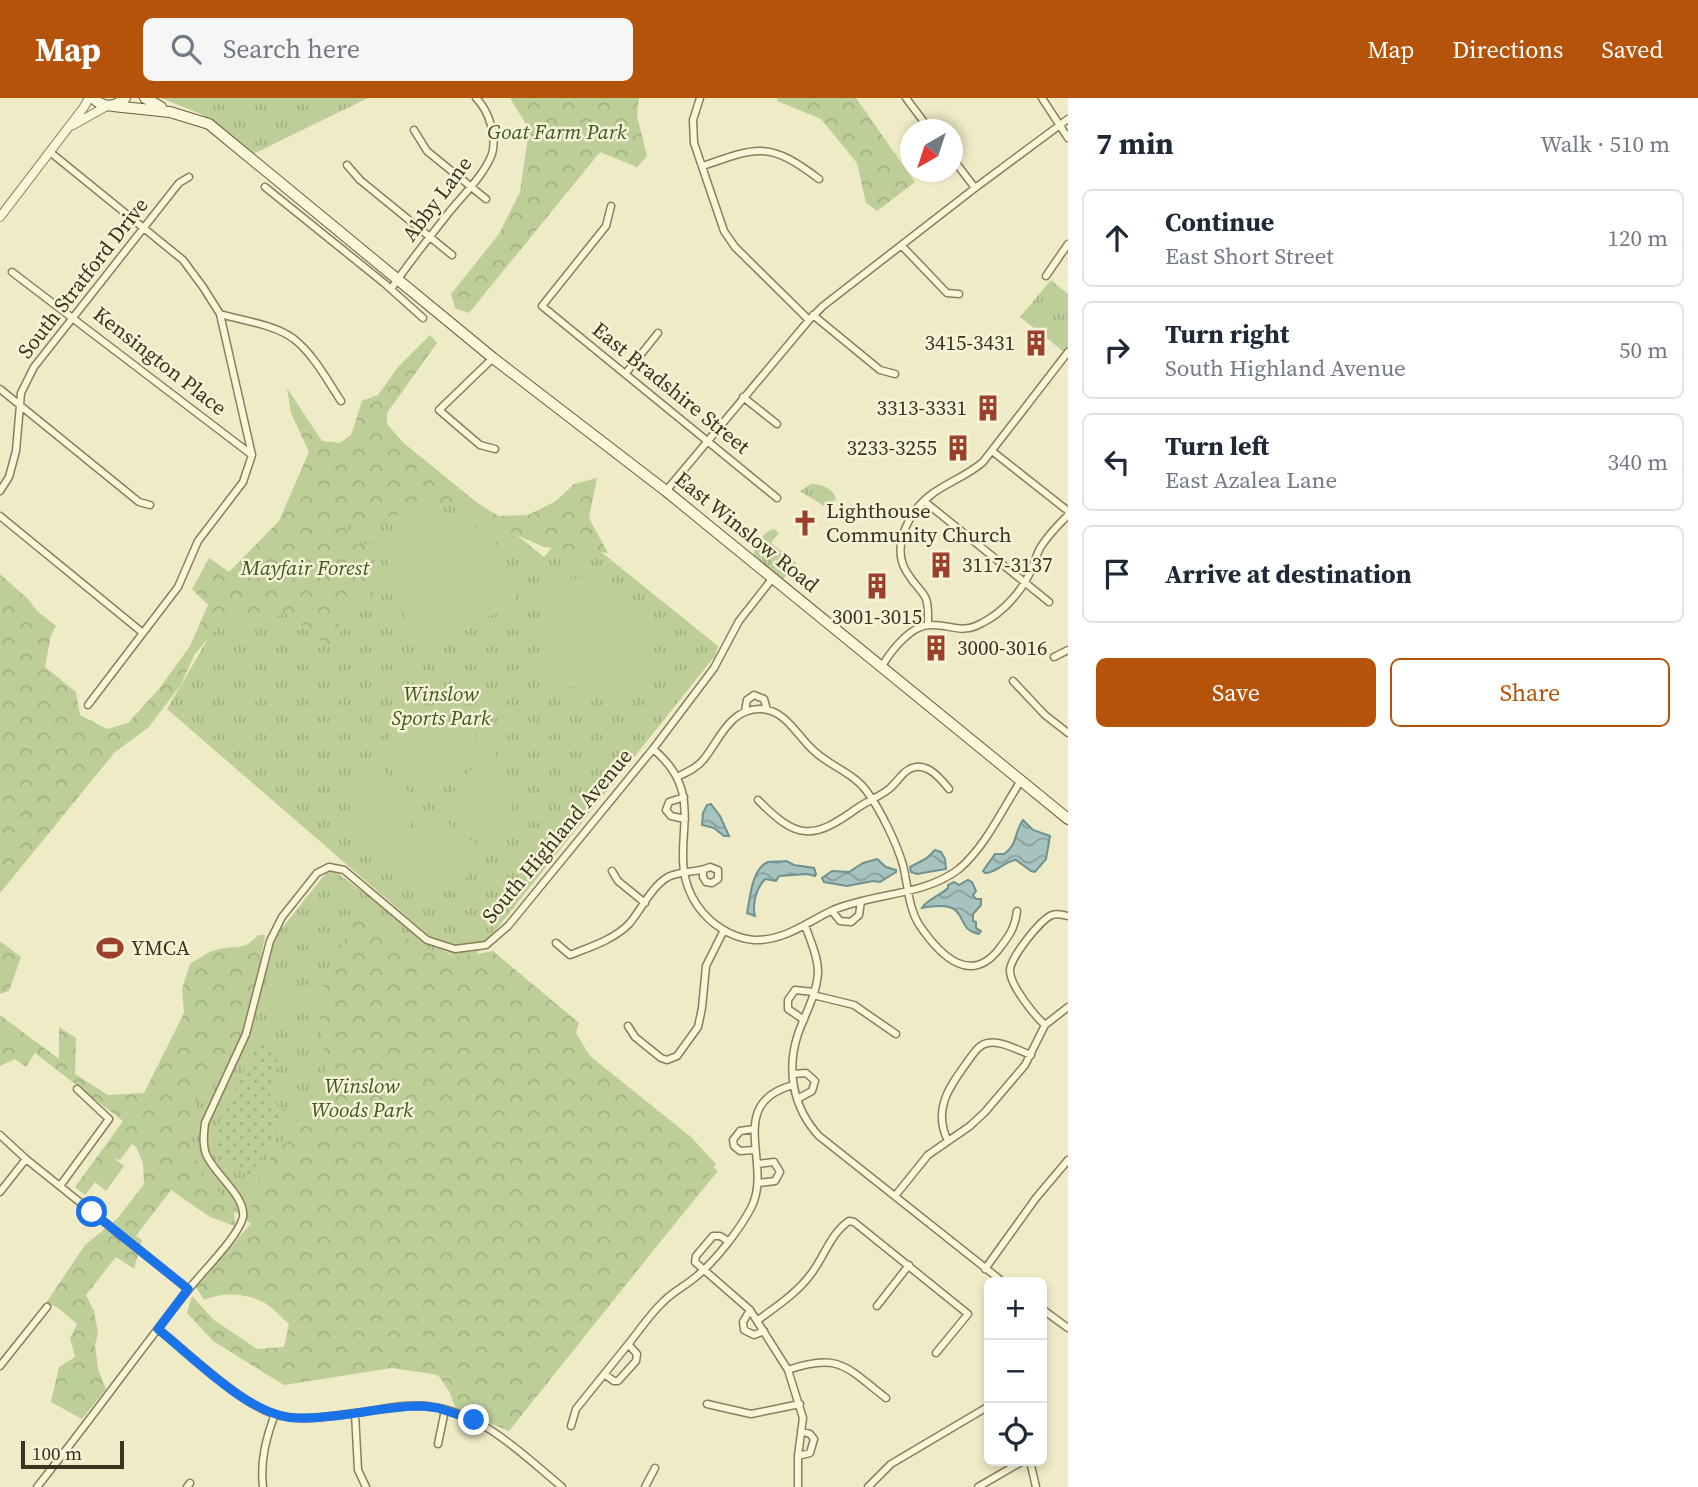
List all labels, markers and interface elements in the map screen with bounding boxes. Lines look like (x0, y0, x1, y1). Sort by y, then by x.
search box (143, 18, 633, 81)
text: Map (35, 27, 101, 72)
icon: search (167, 30, 205, 68)
text: Search here (223, 31, 360, 67)
text: Map (1367, 33, 1414, 66)
text: Directions (1452, 33, 1563, 66)
text: Saved (1601, 33, 1663, 66)
park label: Goat Farm Park (487, 117, 627, 146)
north arrow (900, 119, 963, 182)
text: 7 min (1096, 123, 1174, 164)
text: Walk · 510 m (1540, 128, 1670, 160)
street label: Abby Lane (395, 150, 478, 247)
street label: South Stratford Drive (11, 191, 155, 364)
text: Continue (1165, 204, 1274, 240)
icon: ahead (1098, 219, 1136, 257)
text: 120 m (1607, 222, 1668, 254)
text: East Short Street (1165, 240, 1334, 272)
street label: Kensington Place (88, 299, 233, 422)
street label: East Bradshire Street (586, 315, 756, 460)
text: Turn right (1165, 316, 1289, 352)
place label: 3415-3431 (924, 328, 1015, 357)
building icon: 3415-3431 (1021, 328, 1051, 358)
icon: right (1098, 331, 1136, 369)
text: 50 m (1619, 334, 1668, 366)
text: South Highland Avenue (1165, 352, 1406, 384)
place label: 3313-3331 (876, 393, 967, 422)
building icon: 3313-3331 (973, 393, 1003, 423)
text: Turn left (1165, 428, 1269, 464)
place label: 3233-3255 (846, 433, 937, 462)
building icon: 3233-3255 (943, 433, 973, 463)
icon: left (1098, 443, 1136, 481)
text: 340 m (1607, 446, 1668, 478)
street label: East Winslow Road (669, 464, 825, 599)
text: East Azalea Lane (1165, 464, 1337, 496)
place label: Lighthouse Community Church (826, 496, 1012, 549)
church icon: Lighthouse Community Church (790, 508, 820, 538)
building icon: 3117-3137 (926, 550, 956, 580)
place label: 3117-3137 (962, 550, 1053, 579)
park label: Mayfair Forest (240, 553, 370, 582)
icon: arrive (1098, 555, 1136, 593)
text: Arrive at destination (1165, 556, 1412, 592)
building icon: 3001-3015 (862, 571, 892, 601)
place label: 3001-3015 (832, 602, 922, 631)
building icon: 3000-3016 (921, 633, 951, 663)
place label: 3000-3016 (957, 633, 1048, 662)
button: Save (1096, 658, 1376, 727)
button: Share (1390, 658, 1670, 727)
park label: Winslow Sports Park (391, 679, 491, 732)
street label: South Highland Avenue (475, 742, 638, 929)
sports icon: YMCA (95, 933, 125, 963)
place label: YMCA (131, 933, 190, 962)
park label: Winslow Woods Park (311, 1071, 413, 1124)
route start (76, 1196, 107, 1227)
map controls (984, 1277, 1047, 1466)
button: + (984, 1277, 1047, 1340)
button: − (984, 1340, 1047, 1403)
button: locate (984, 1403, 1047, 1466)
route end (458, 1404, 489, 1435)
scale bar (21, 1438, 124, 1470)
text: 100 m (32, 1440, 82, 1466)

